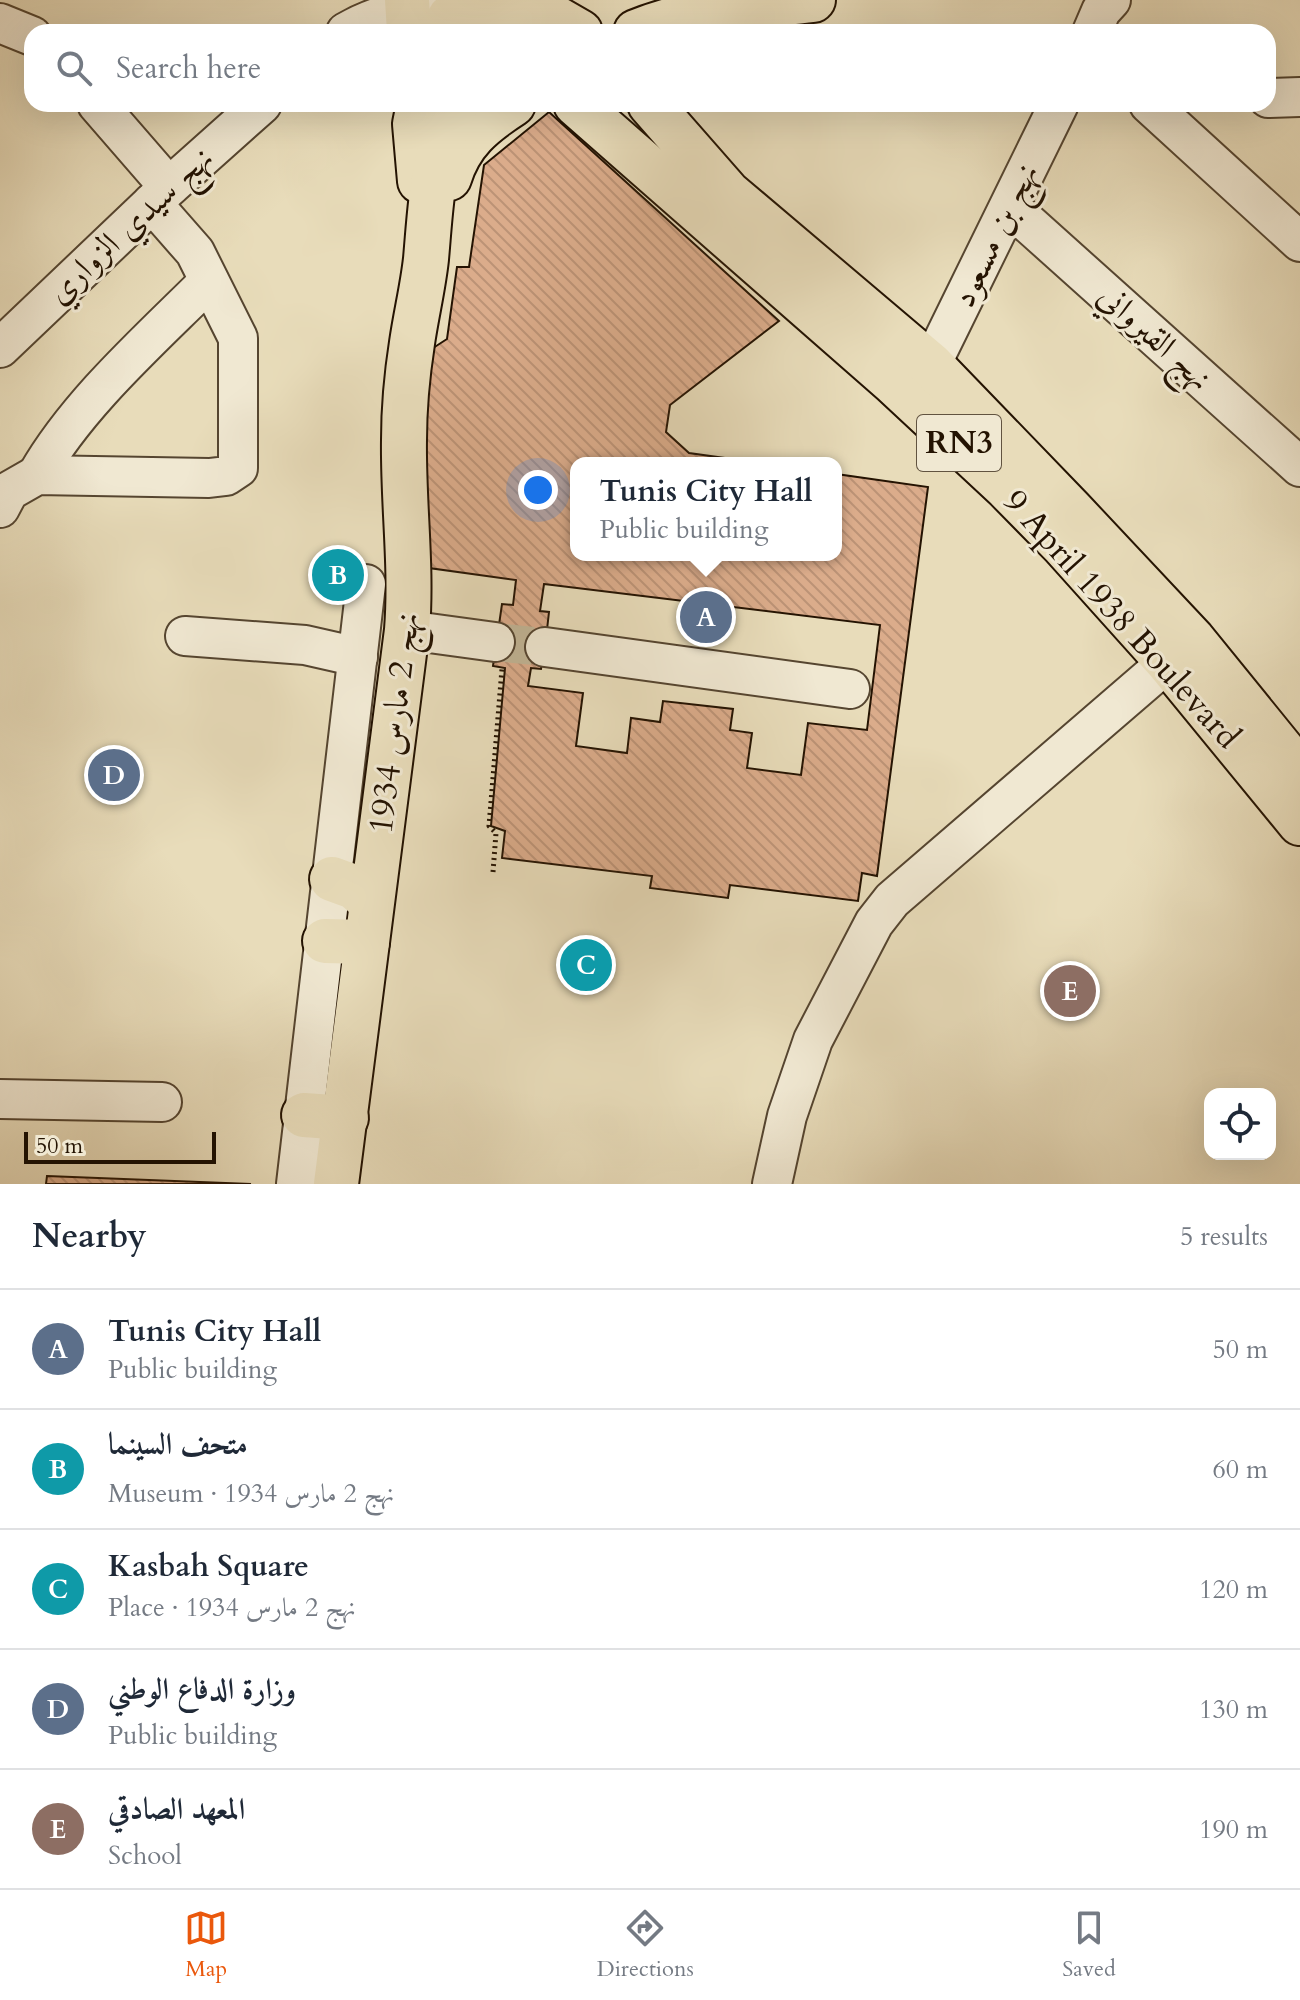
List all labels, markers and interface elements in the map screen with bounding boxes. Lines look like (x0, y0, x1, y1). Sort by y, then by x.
search box (24, 24, 1276, 112)
icon: search (52, 46, 96, 90)
text: Search here (116, 48, 261, 89)
street label: نهج سيدي الزواري (36, 136, 228, 320)
street label: نهج بن مسعود (940, 155, 1056, 318)
street label: نهج القيرواني (1083, 273, 1222, 406)
road number: RN3 (917, 415, 1001, 471)
popup (570, 457, 842, 561)
your location (518, 470, 558, 510)
text: Tunis City Hall (599, 471, 813, 512)
street label: 9 April 1938 Boulevard (993, 480, 1251, 758)
text: Public building (599, 512, 768, 547)
pin: B (312, 545, 364, 605)
pin: A (680, 587, 732, 647)
street label: نهج 2 مارس 1934 (358, 610, 437, 837)
pin: D (88, 745, 140, 805)
pin: C (560, 935, 612, 995)
pin: E (1044, 961, 1096, 1021)
map controls (1204, 1088, 1276, 1160)
button: locate (1204, 1088, 1276, 1160)
scale bar (24, 1128, 216, 1164)
text: 50 m (36, 1131, 83, 1161)
text: Nearby (32, 1213, 147, 1259)
text: 5 results (1180, 1219, 1268, 1254)
text: Tunis City Hall (108, 1311, 321, 1352)
text: A (48, 1332, 68, 1367)
text: 50 m (1212, 1332, 1268, 1367)
text: Public building (108, 1352, 277, 1387)
text: متحف السينما (108, 1424, 248, 1465)
text: B (49, 1452, 67, 1487)
text: 60 m (1212, 1452, 1268, 1487)
text: Museum · نهج 2 مارس 1934 (108, 1476, 394, 1511)
text: Kasbah Square (108, 1546, 309, 1587)
text: C (48, 1572, 68, 1607)
text: 120 m (1199, 1572, 1268, 1607)
text: Place · نهج 2 مارس 1934 (108, 1590, 356, 1625)
text: وزارة الدفاع الوطني (108, 1669, 296, 1710)
text: D (47, 1692, 69, 1727)
text: 130 m (1199, 1692, 1268, 1727)
text: Public building (108, 1718, 277, 1753)
text: المعهد الصادقي (108, 1789, 245, 1830)
text: E (50, 1812, 66, 1847)
text: 190 m (1199, 1812, 1268, 1847)
text: School (108, 1838, 182, 1873)
tab: Map (184, 1906, 228, 1984)
tab: Directions (597, 1906, 694, 1984)
tab: Saved (1062, 1906, 1116, 1984)

